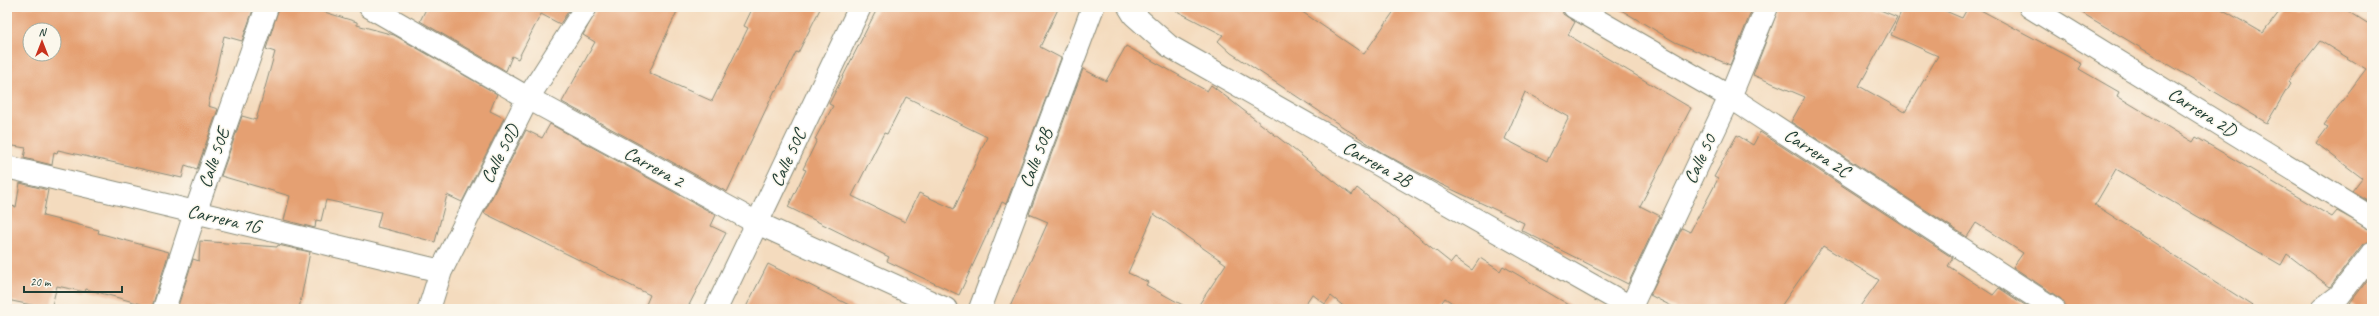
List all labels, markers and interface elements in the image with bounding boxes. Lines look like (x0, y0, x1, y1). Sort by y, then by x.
north arrow (22, 22, 62, 62)
text: N (39, 25, 48, 39)
street label: Carrera 2D (2163, 82, 2242, 143)
street label: Calle 50D (475, 119, 526, 187)
street label: Calle 50E (193, 122, 236, 191)
street label: Carrera 2C (1779, 123, 1856, 184)
street label: Calle 50C (764, 124, 813, 191)
street label: Calle 50B (1014, 124, 1059, 191)
street label: Calle 50 (1678, 129, 1722, 187)
street label: Carrera 2B (1338, 135, 1416, 193)
street label: Carrera 2 (620, 141, 689, 194)
street label: Carrera 1G (185, 199, 265, 240)
scale bar (24, 268, 122, 294)
text: 20 m (30, 274, 52, 290)

